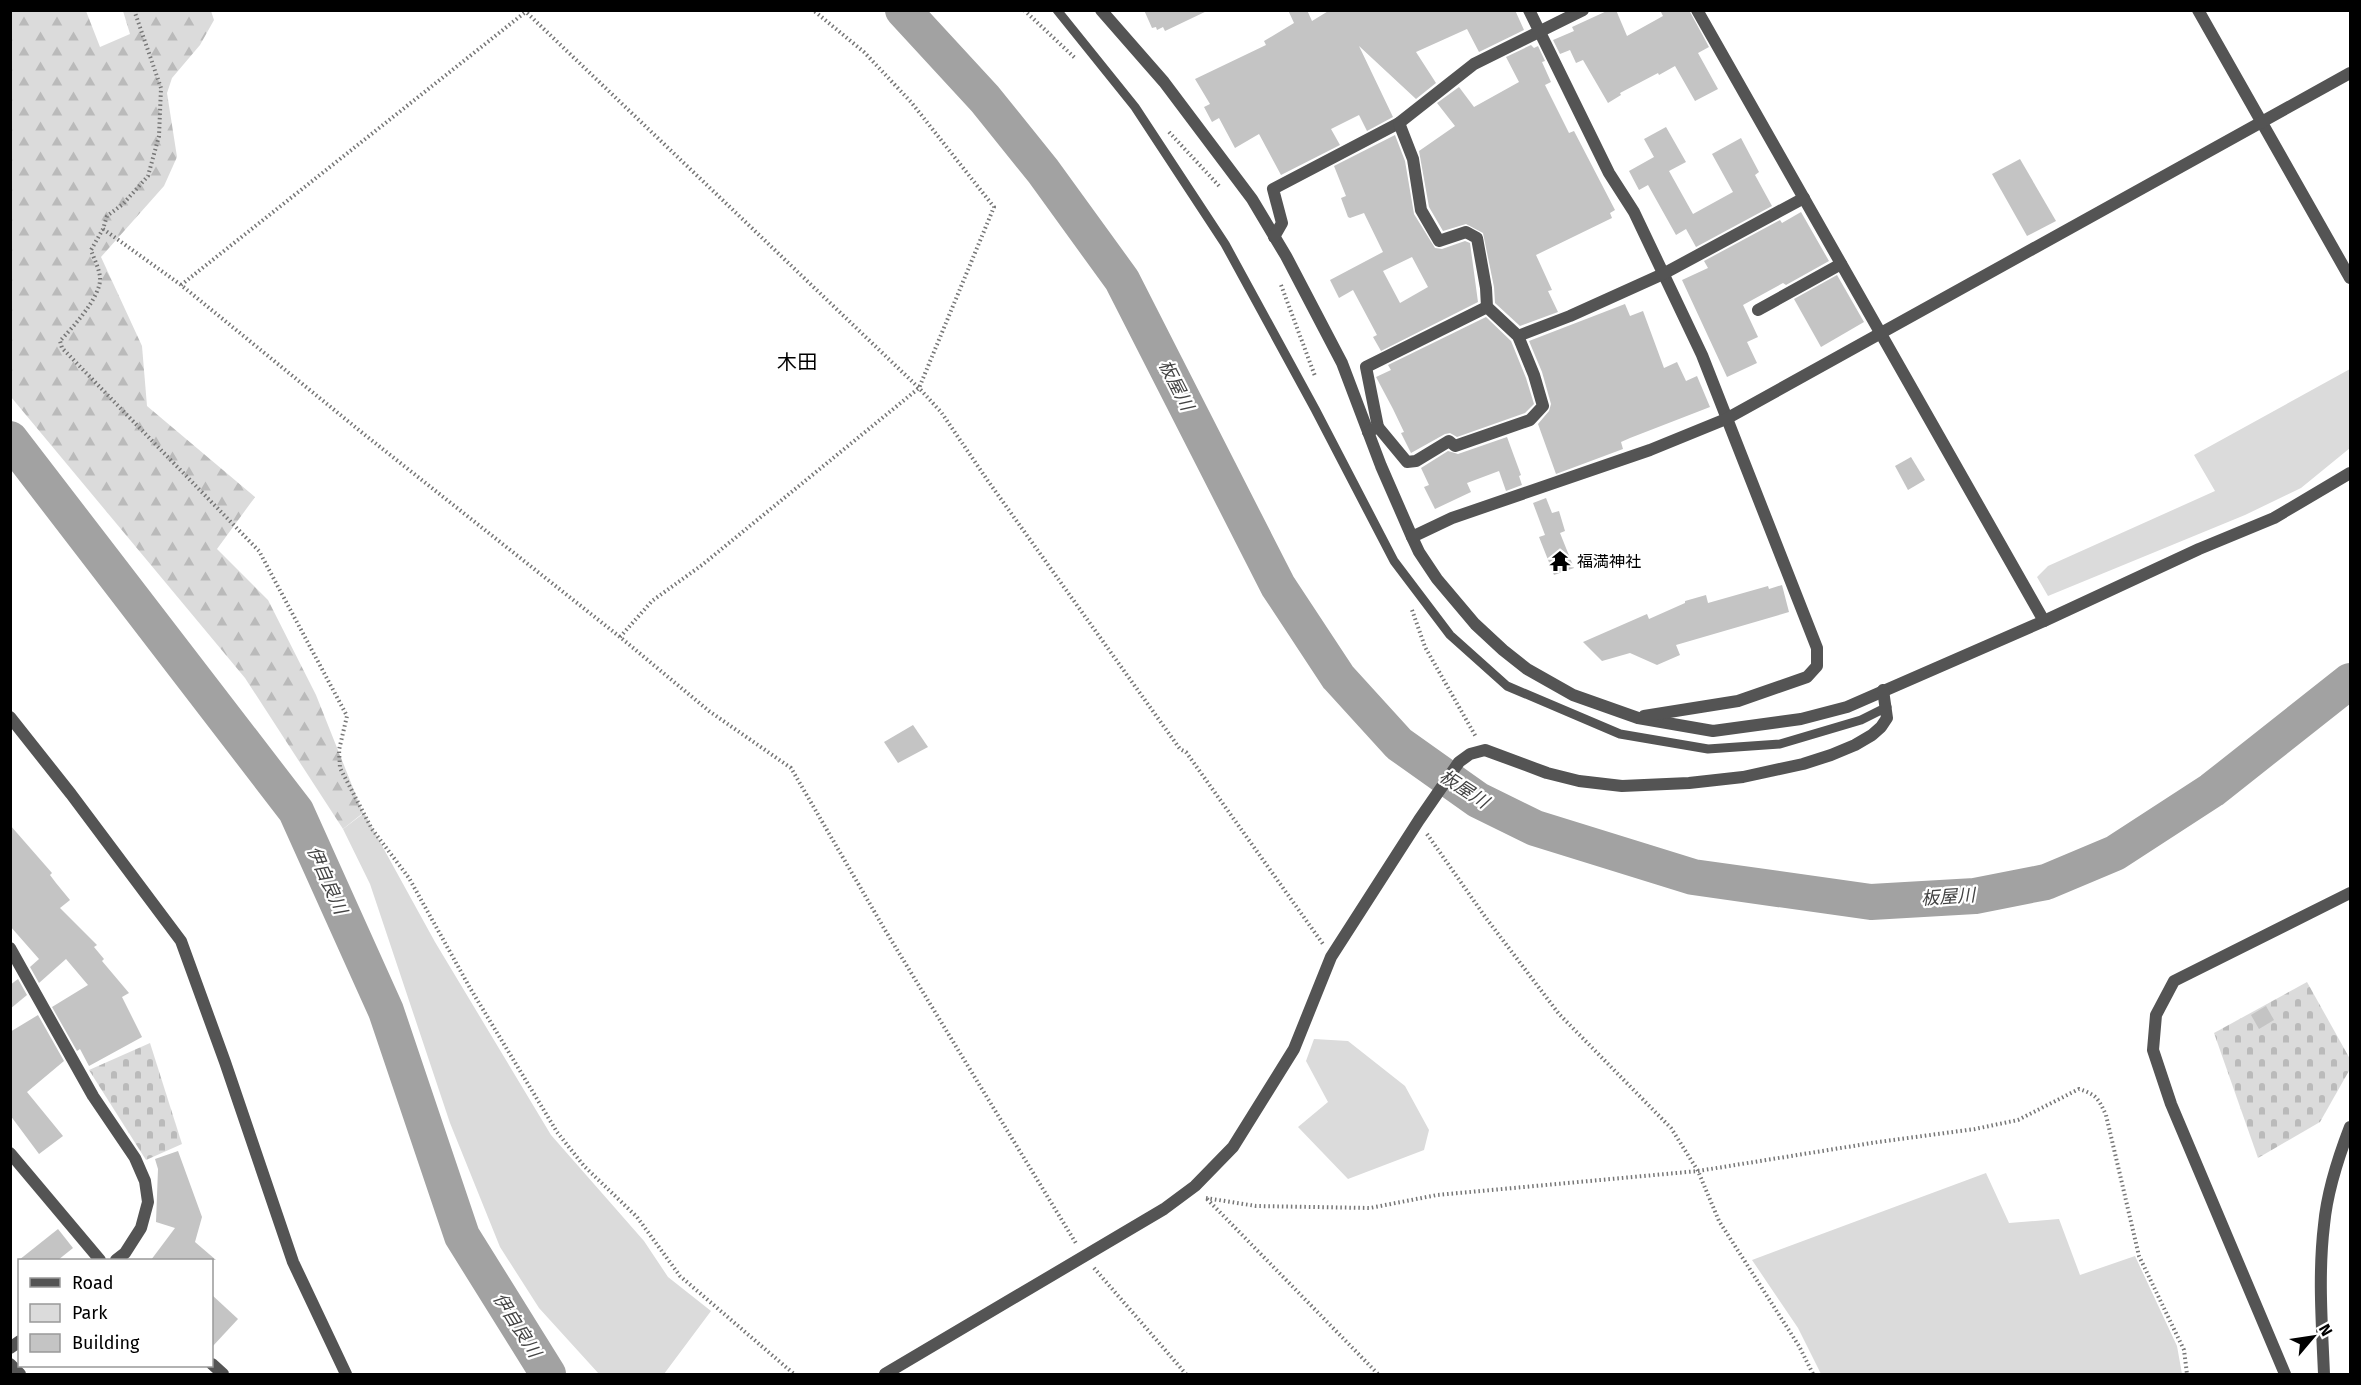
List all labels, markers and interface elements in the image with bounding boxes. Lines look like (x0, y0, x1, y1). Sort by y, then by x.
district label: 木田 (777, 350, 817, 374)
water label: 板屋川 (1154, 356, 1199, 416)
temple icon: 福満神社 (1548, 549, 1572, 573)
place label: 福満神社 (1577, 552, 1641, 571)
water label: 板屋川 (1435, 765, 1494, 814)
water label: 伊自良川 (302, 843, 353, 919)
water label: 板屋川 (1920, 884, 1978, 910)
legend (18, 1259, 213, 1367)
text: Road (72, 1272, 114, 1294)
water label: 伊自良川 (489, 1289, 546, 1363)
text: Park (72, 1302, 108, 1324)
north arrow (2283, 1307, 2343, 1367)
text: N (2315, 1321, 2337, 1339)
text: Building (72, 1332, 140, 1354)

